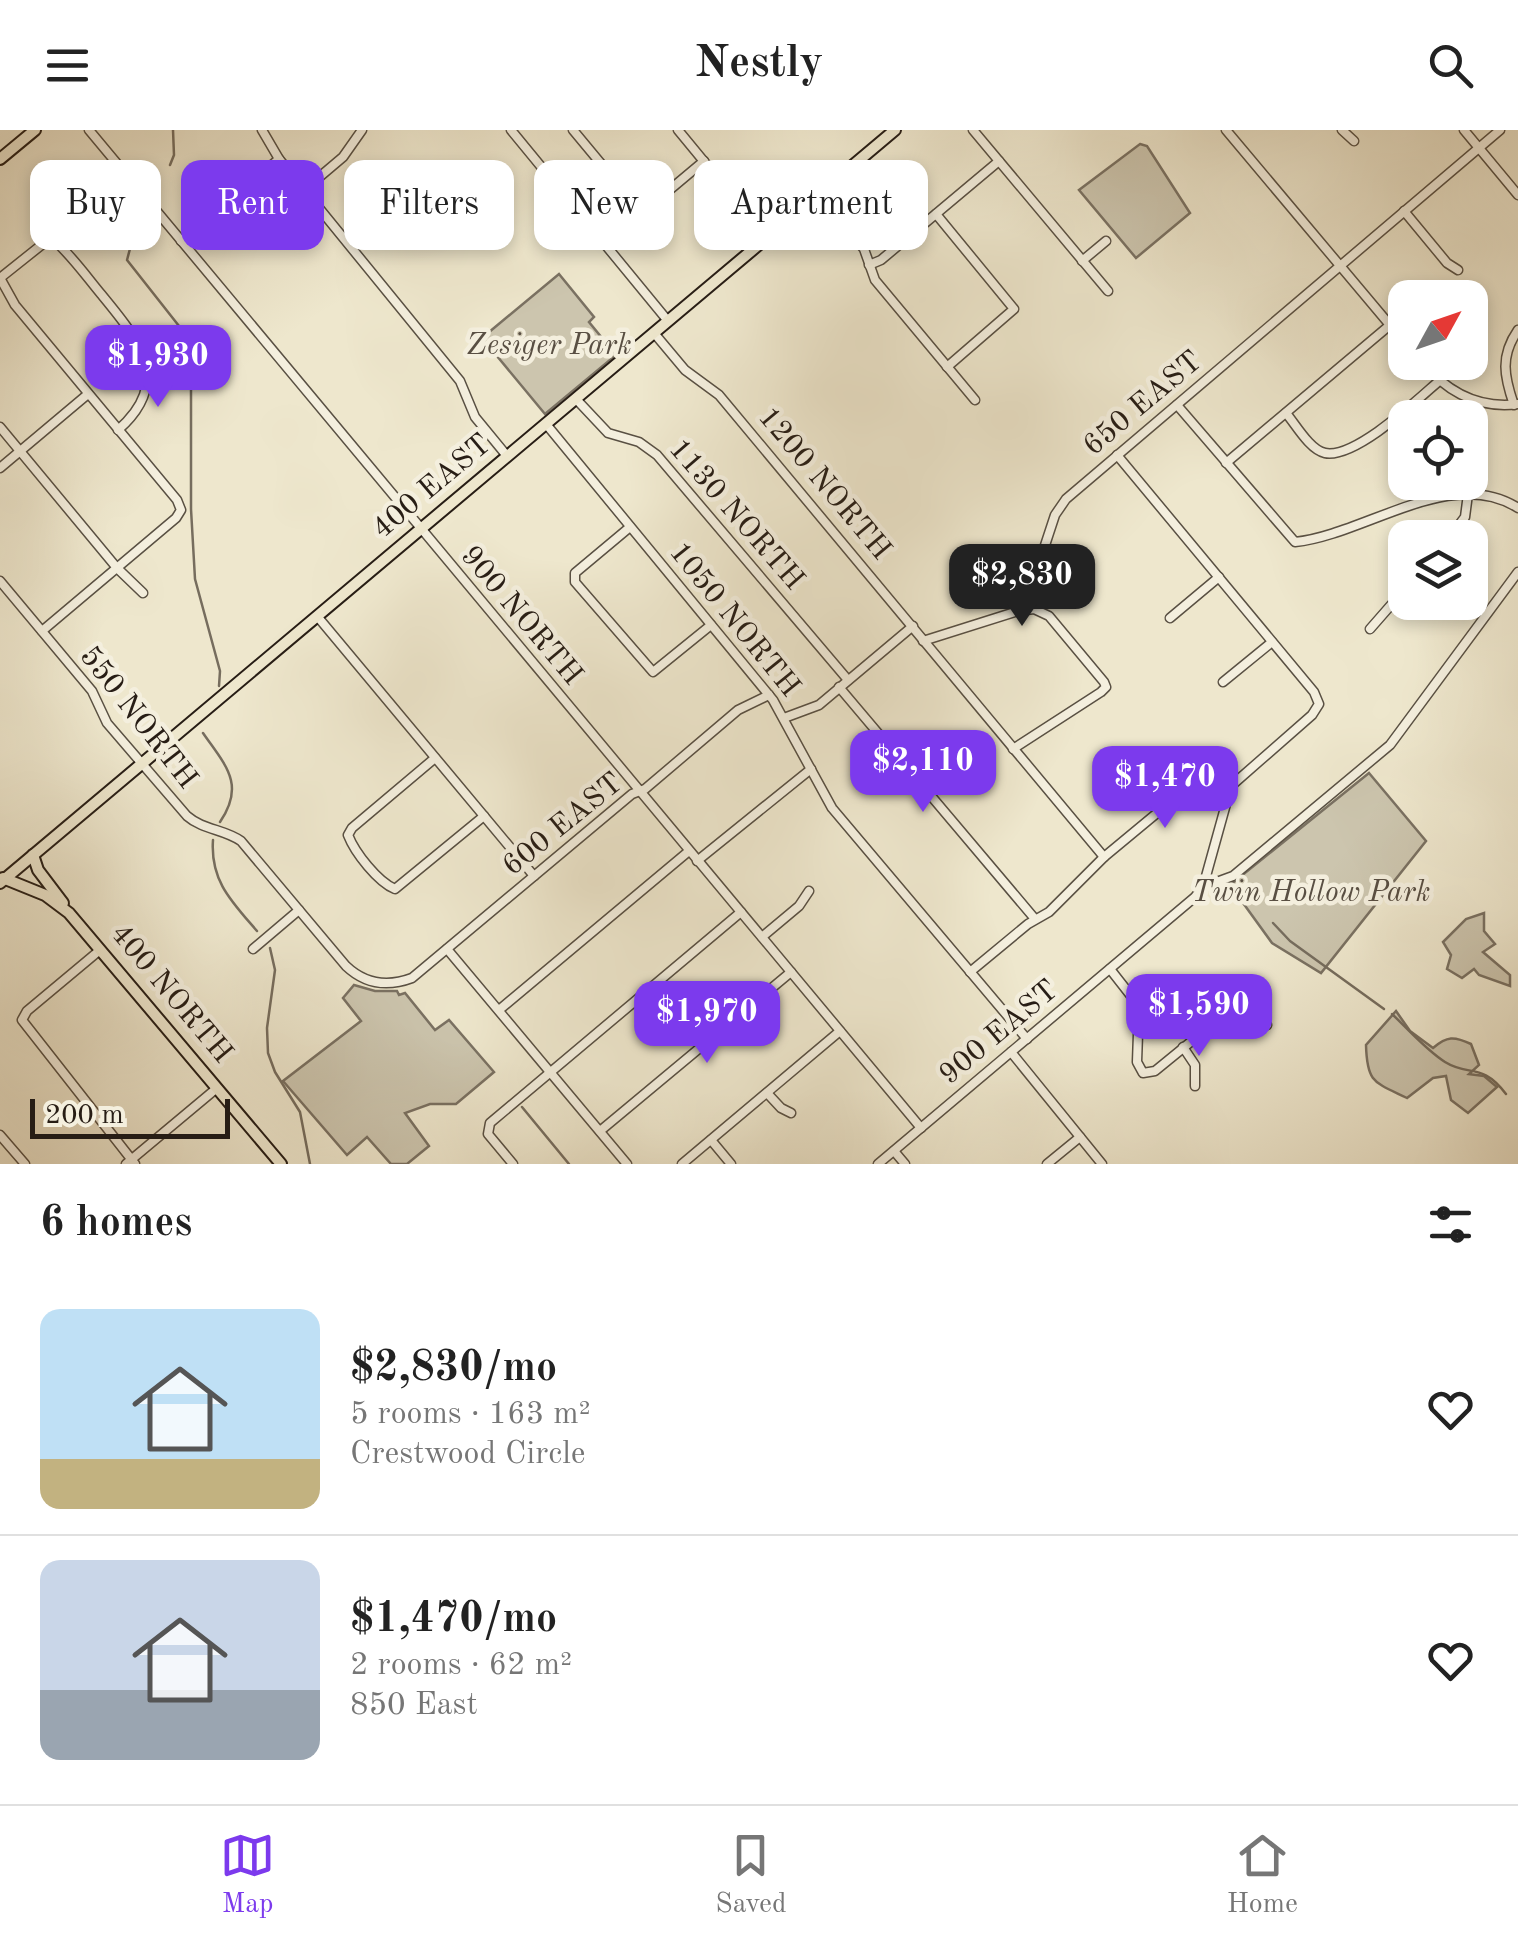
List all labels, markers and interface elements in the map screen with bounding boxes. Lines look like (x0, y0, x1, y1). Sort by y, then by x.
icon: menu (40, 38, 95, 93)
icon: search (1423, 38, 1478, 93)
text: Nestly (695, 42, 823, 87)
chip: Buy (30, 160, 161, 250)
chip: Rent (181, 160, 324, 250)
chip: Filters (344, 160, 514, 250)
chip: New (534, 160, 674, 250)
chip: Apartment (694, 160, 928, 250)
north arrow (1388, 280, 1488, 380)
map controls (1388, 280, 1488, 620)
pin: $1,930 (77, 325, 239, 410)
park label: Zesiger Park (466, 331, 632, 361)
text: $1,930 (107, 341, 209, 373)
street label: 650 EAST (1078, 346, 1208, 462)
button: locate (1388, 400, 1488, 500)
street label: 1200 NORTH (752, 402, 896, 566)
street label: 400 EAST (367, 429, 497, 545)
street label: 1130 NORTH (663, 434, 809, 596)
button: layers (1388, 520, 1488, 620)
street label: 1050 NORTH (663, 537, 805, 703)
street label: 900 NORTH (454, 541, 588, 691)
pin: $2,830 (941, 544, 1103, 629)
text: $2,830 (971, 560, 1073, 592)
street label: 550 NORTH (73, 641, 203, 795)
pin: $2,110 (842, 730, 1004, 815)
text: $2,110 (872, 746, 974, 778)
pin: $1,470 (1084, 746, 1246, 831)
text: $1,470 (1114, 762, 1216, 794)
street label: 600 EAST (498, 768, 628, 882)
park label: Twin Hollow Park (1192, 878, 1430, 908)
street label: 400 NORTH (104, 919, 238, 1069)
pin: $1,590 (1118, 974, 1280, 1059)
street label: 900 EAST (934, 975, 1064, 1091)
pin: $1,970 (626, 981, 788, 1066)
text: $1,590 (1148, 990, 1250, 1022)
text: $1,970 (656, 997, 758, 1029)
scale bar (30, 1094, 230, 1138)
text: 200 m (45, 1102, 124, 1130)
icon: filters (1423, 1197, 1478, 1252)
text: 6 homes (40, 1203, 192, 1245)
text: $2,830/mo (350, 1348, 557, 1390)
icon: home (120, 1349, 240, 1469)
icon: heart (1423, 1382, 1478, 1437)
text: 5 rooms · 163 m² (350, 1399, 591, 1431)
text: Crestwood Circle (350, 1439, 586, 1471)
text: $1,470/mo (350, 1599, 557, 1641)
icon: home (120, 1600, 240, 1720)
icon: heart (1423, 1633, 1478, 1688)
text: 2 rooms · 62 m² (350, 1650, 572, 1682)
text: 850 East (350, 1690, 478, 1722)
tab: Map (220, 1828, 275, 1923)
tab: Saved (715, 1828, 787, 1923)
tab: Home (1227, 1828, 1298, 1923)

